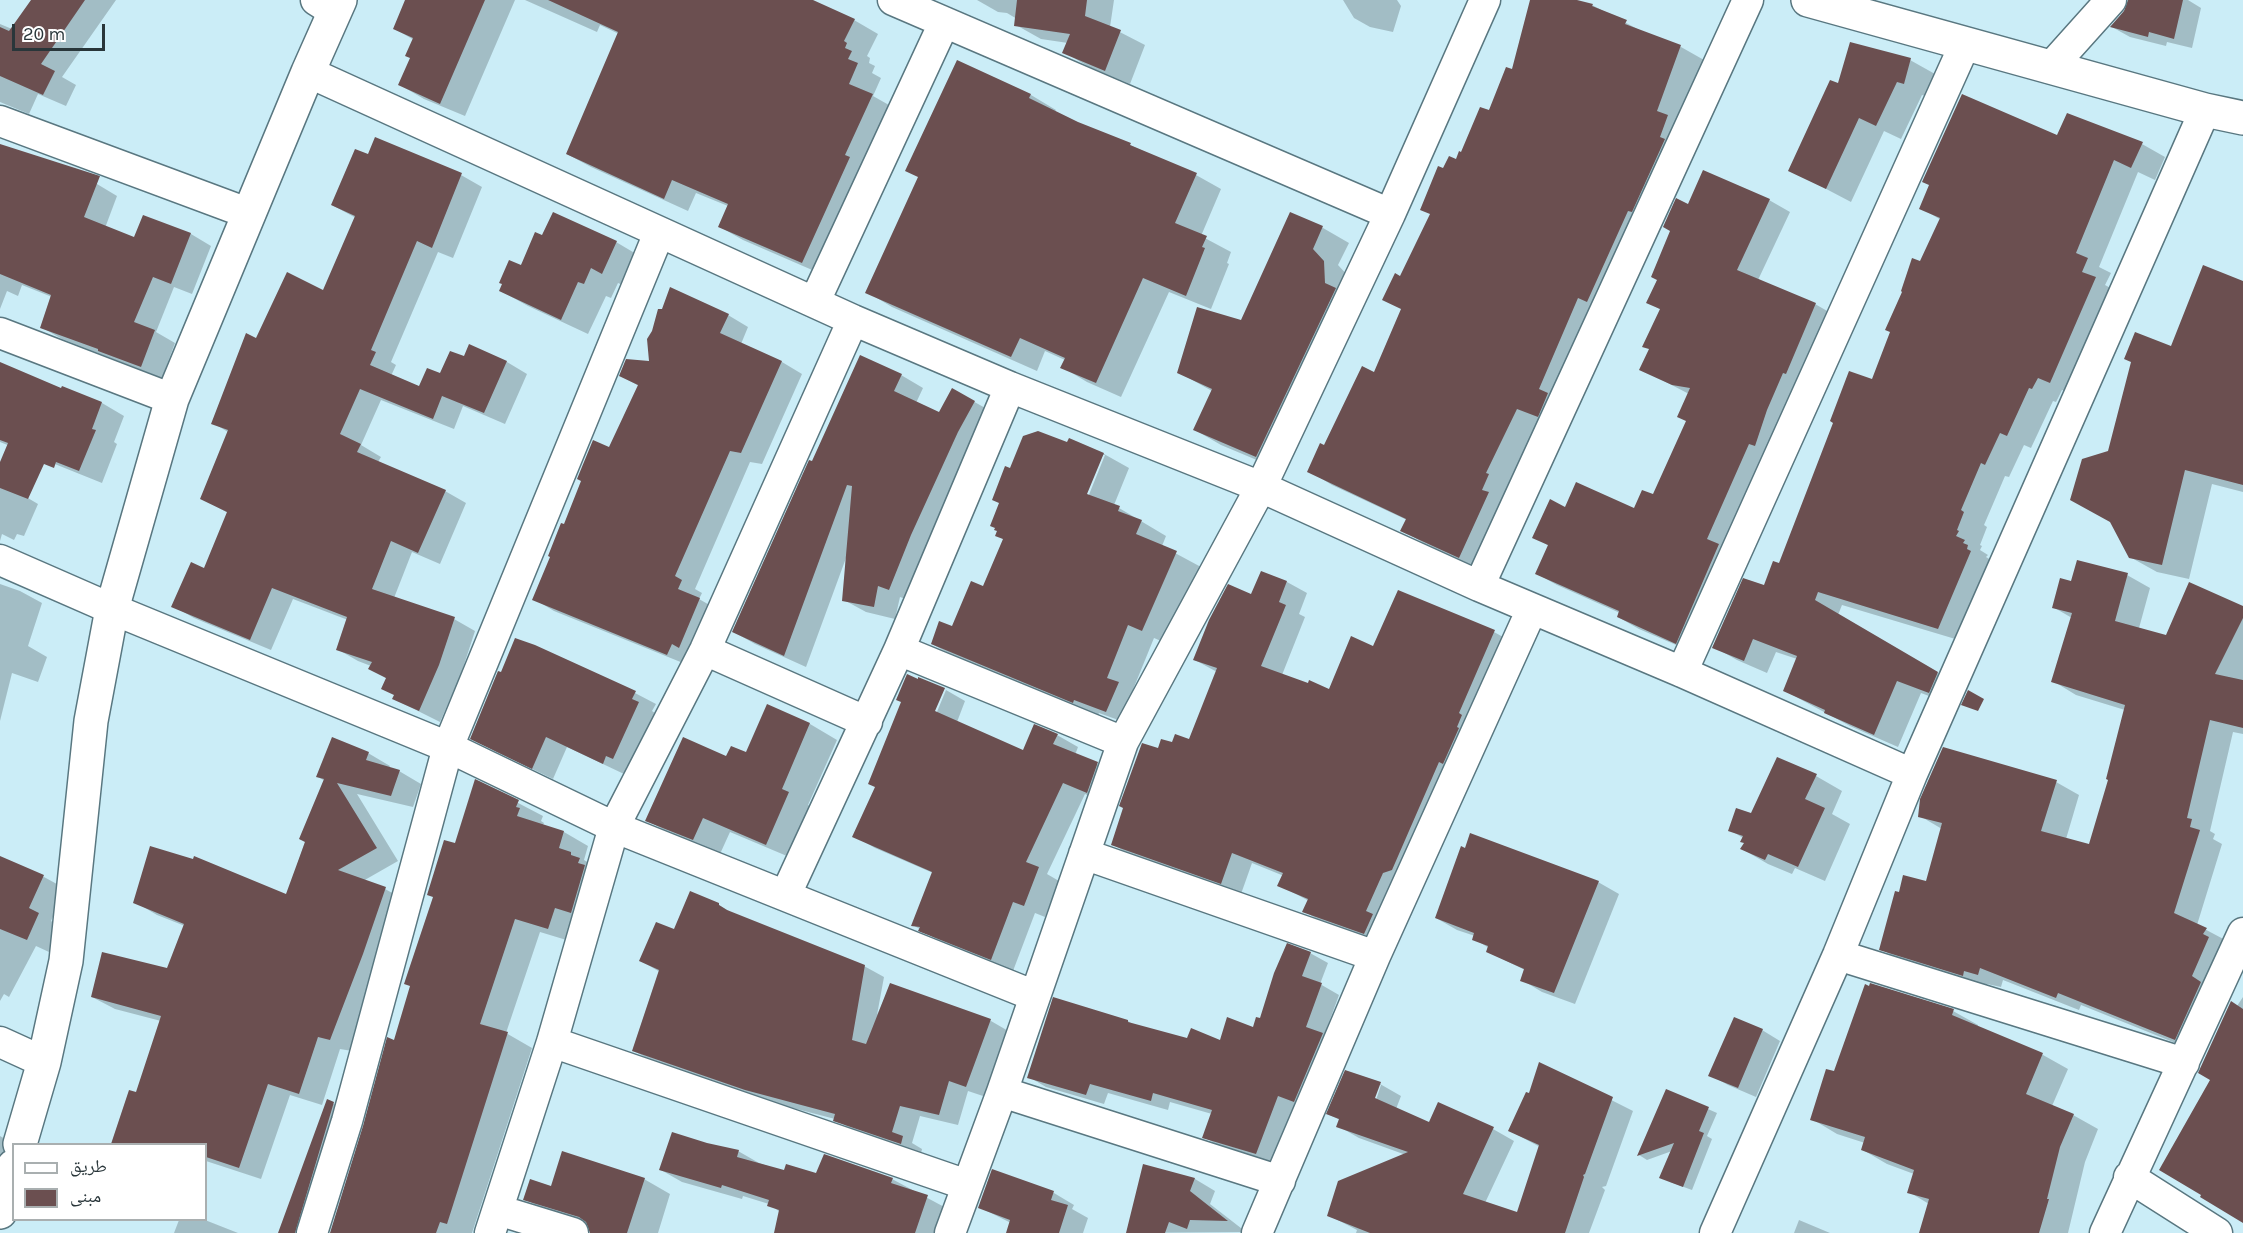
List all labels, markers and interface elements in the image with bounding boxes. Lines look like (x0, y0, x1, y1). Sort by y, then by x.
scale bar (15, 12, 108, 50)
text: 20 m (23, 23, 65, 45)
legend (12, 1143, 207, 1221)
text: طريق (70, 1155, 107, 1177)
text: مبنى (70, 1185, 101, 1207)

